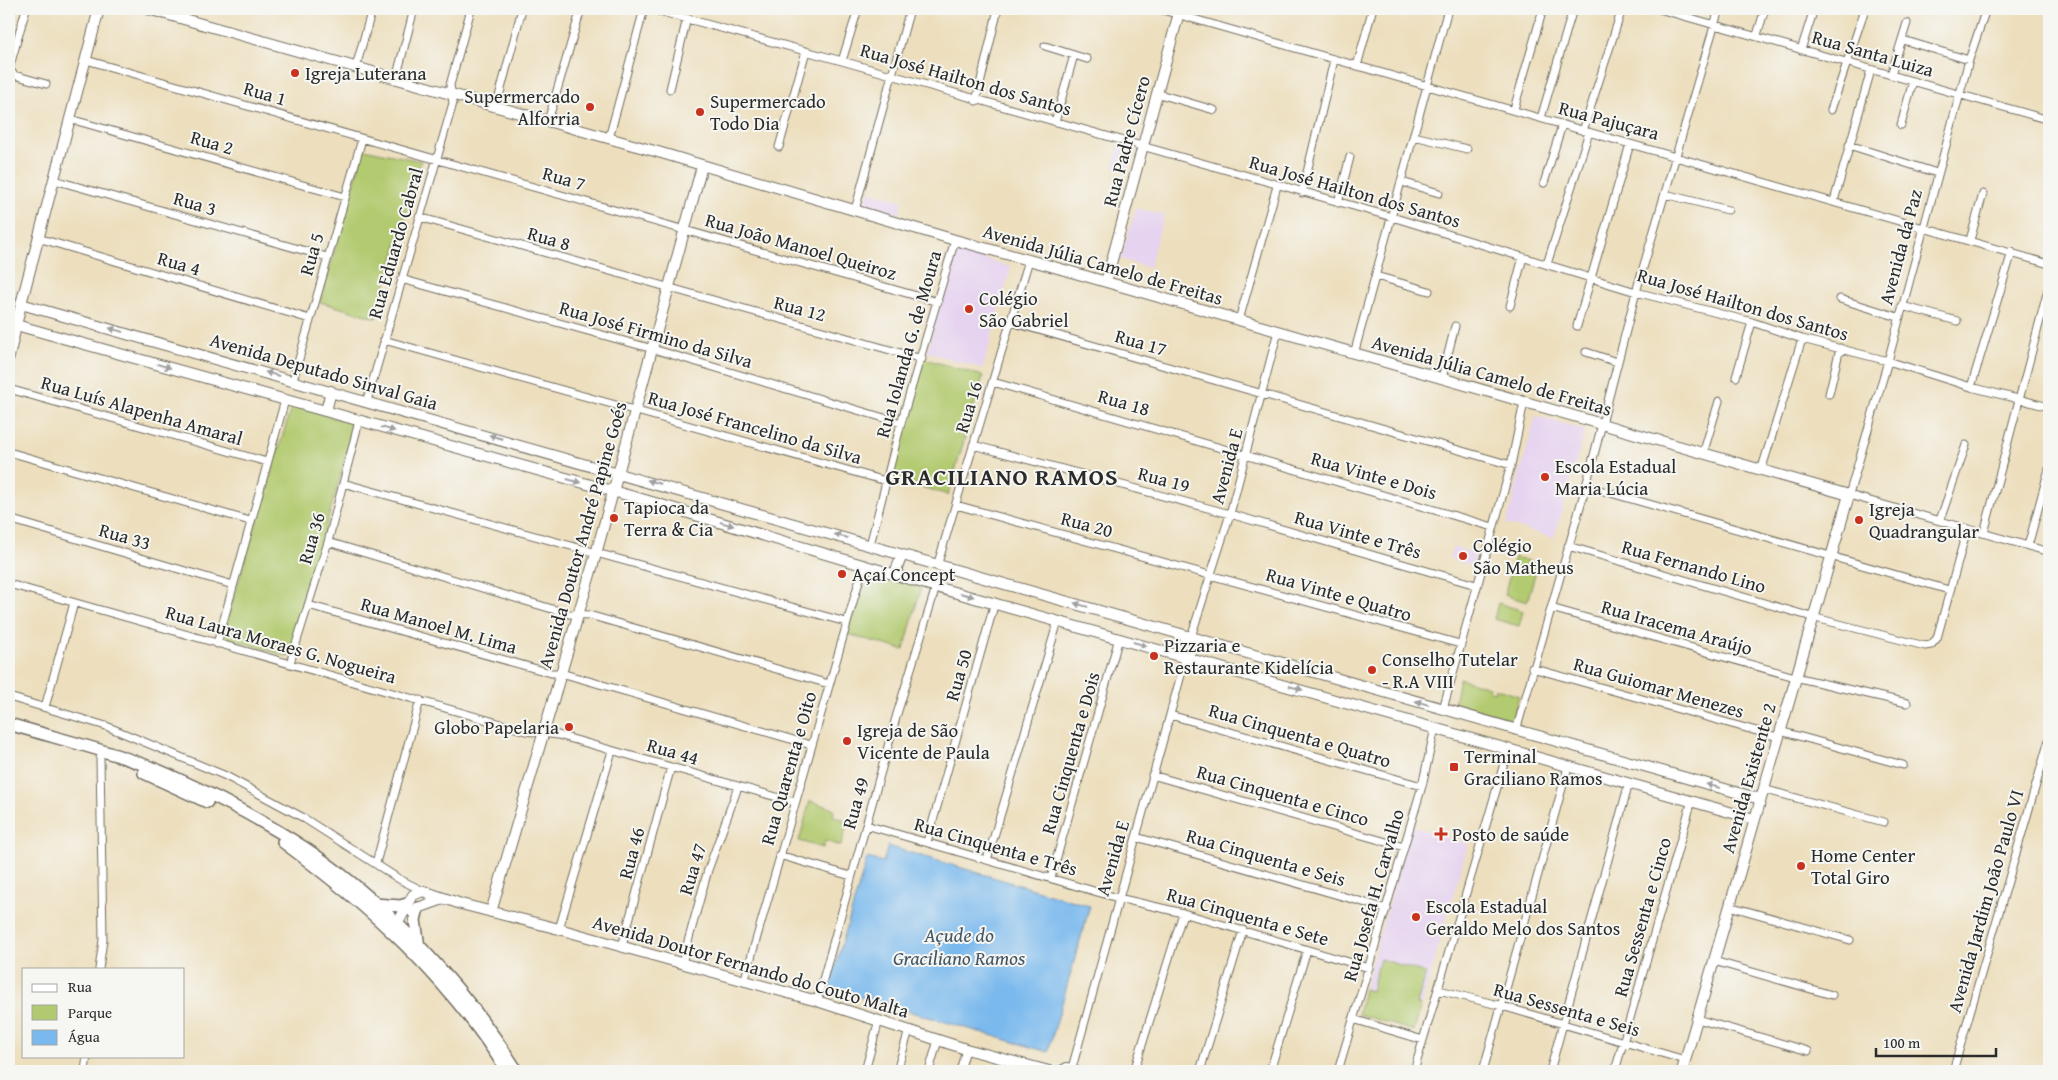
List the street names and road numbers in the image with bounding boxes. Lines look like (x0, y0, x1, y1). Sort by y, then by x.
street label: Rua Santa Luiza (1809, 22, 1937, 84)
street label: Rua José Hailton dos Santos (857, 35, 1075, 123)
street label: Rua Padre Cícero (1095, 72, 1157, 210)
street label: Rua 1 (240, 74, 290, 112)
street label: Rua Pajuçara (1556, 93, 1662, 147)
street label: Rua 2 (187, 123, 237, 161)
street label: Rua José Hailton dos Santos (1246, 147, 1464, 235)
street label: Rua 7 (539, 159, 589, 197)
street label: Rua Eduardo Cabral (360, 164, 430, 322)
street label: Rua 3 (170, 184, 220, 222)
street label: Avenida da Paz (1871, 186, 1929, 308)
street label: Rua João Manoel Queiroz (702, 205, 900, 287)
street label: Avenida Júlia Camelo de Freitas (980, 216, 1226, 312)
street label: Rua 8 (524, 219, 574, 257)
street label: Rua 5 (292, 229, 330, 279)
street label: Rua 4 (154, 244, 204, 282)
street label: Rua Iolanda G. de Moura (868, 247, 948, 441)
street label: Rua José Hailton dos Santos (1634, 260, 1852, 348)
street label: Rua 12 (771, 288, 829, 328)
street label: Rua José Firmino da Silva (556, 293, 756, 375)
street label: Rua 17 (1112, 321, 1170, 363)
street label: Avenida Deputado Sinval Gaia (207, 325, 441, 417)
street label: Avenida Júlia Camelo de Freitas (1369, 327, 1615, 423)
street label: Rua Luís Alapenha Amaral (38, 368, 246, 452)
street label: Rua 16 (947, 378, 989, 436)
street label: Rua 18 (1095, 381, 1153, 423)
street label: Rua José Francelino da Silva (645, 383, 865, 471)
street label: Avenida Doutor André Papine Goés (530, 398, 634, 672)
street label: Avenida E (1202, 425, 1250, 507)
street label: Rua Vinte e Dois (1308, 444, 1440, 506)
street label: Rua 19 (1135, 459, 1193, 499)
street label: Rua Vinte e Três (1291, 503, 1425, 565)
street label: Rua 20 (1058, 504, 1116, 544)
street label: Rua 36 (290, 509, 332, 567)
street label: Rua 33 (96, 515, 154, 557)
street label: Rua Fernando Lino (1619, 532, 1769, 600)
street label: Rua Vinte e Quatro (1263, 560, 1415, 628)
street label: Rua Manoel M. Lima (358, 589, 520, 661)
street label: Rua Iracema Araújo (1598, 592, 1756, 662)
street label: Rua Laura Moraes G. Nogueira (162, 598, 400, 690)
street label: Rua 50 (937, 646, 979, 704)
street label: Rua Guiomar Menezes (1570, 649, 1748, 725)
street label: Rua Cinquenta e Dois (1033, 669, 1107, 837)
street label: Rua Quarenta e Oito (753, 688, 823, 848)
street label: Rua Cinquenta e Quatro (1206, 696, 1394, 774)
street label: Avenida Existente 2 (1713, 700, 1783, 856)
street label: Rua 44 (644, 730, 702, 772)
street label: Rua Cinquenta e Cinco (1194, 757, 1372, 833)
street label: Rua 49 (834, 774, 876, 832)
street label: Avenida Jardim João Paulo VI (1940, 786, 2030, 1016)
street label: Rua Josefa H. Carvalho (1335, 806, 1411, 984)
street label: Rua Cinquenta e Três (911, 809, 1081, 883)
street label: Avenida E (1088, 817, 1136, 899)
street label: Rua Cinquenta e Seis (1183, 821, 1349, 893)
street label: Rua 46 (611, 824, 651, 882)
street label: Rua Sessenta e Cinco (1606, 834, 1678, 1000)
street label: Rua 47 (671, 840, 713, 898)
street label: Rua Cinquenta e Sete (1164, 879, 1332, 953)
street label: Avenida Doutor Fernando do Couto Malta (590, 907, 912, 1025)
street label: Rua Sessenta e Seis (1490, 975, 1644, 1043)

